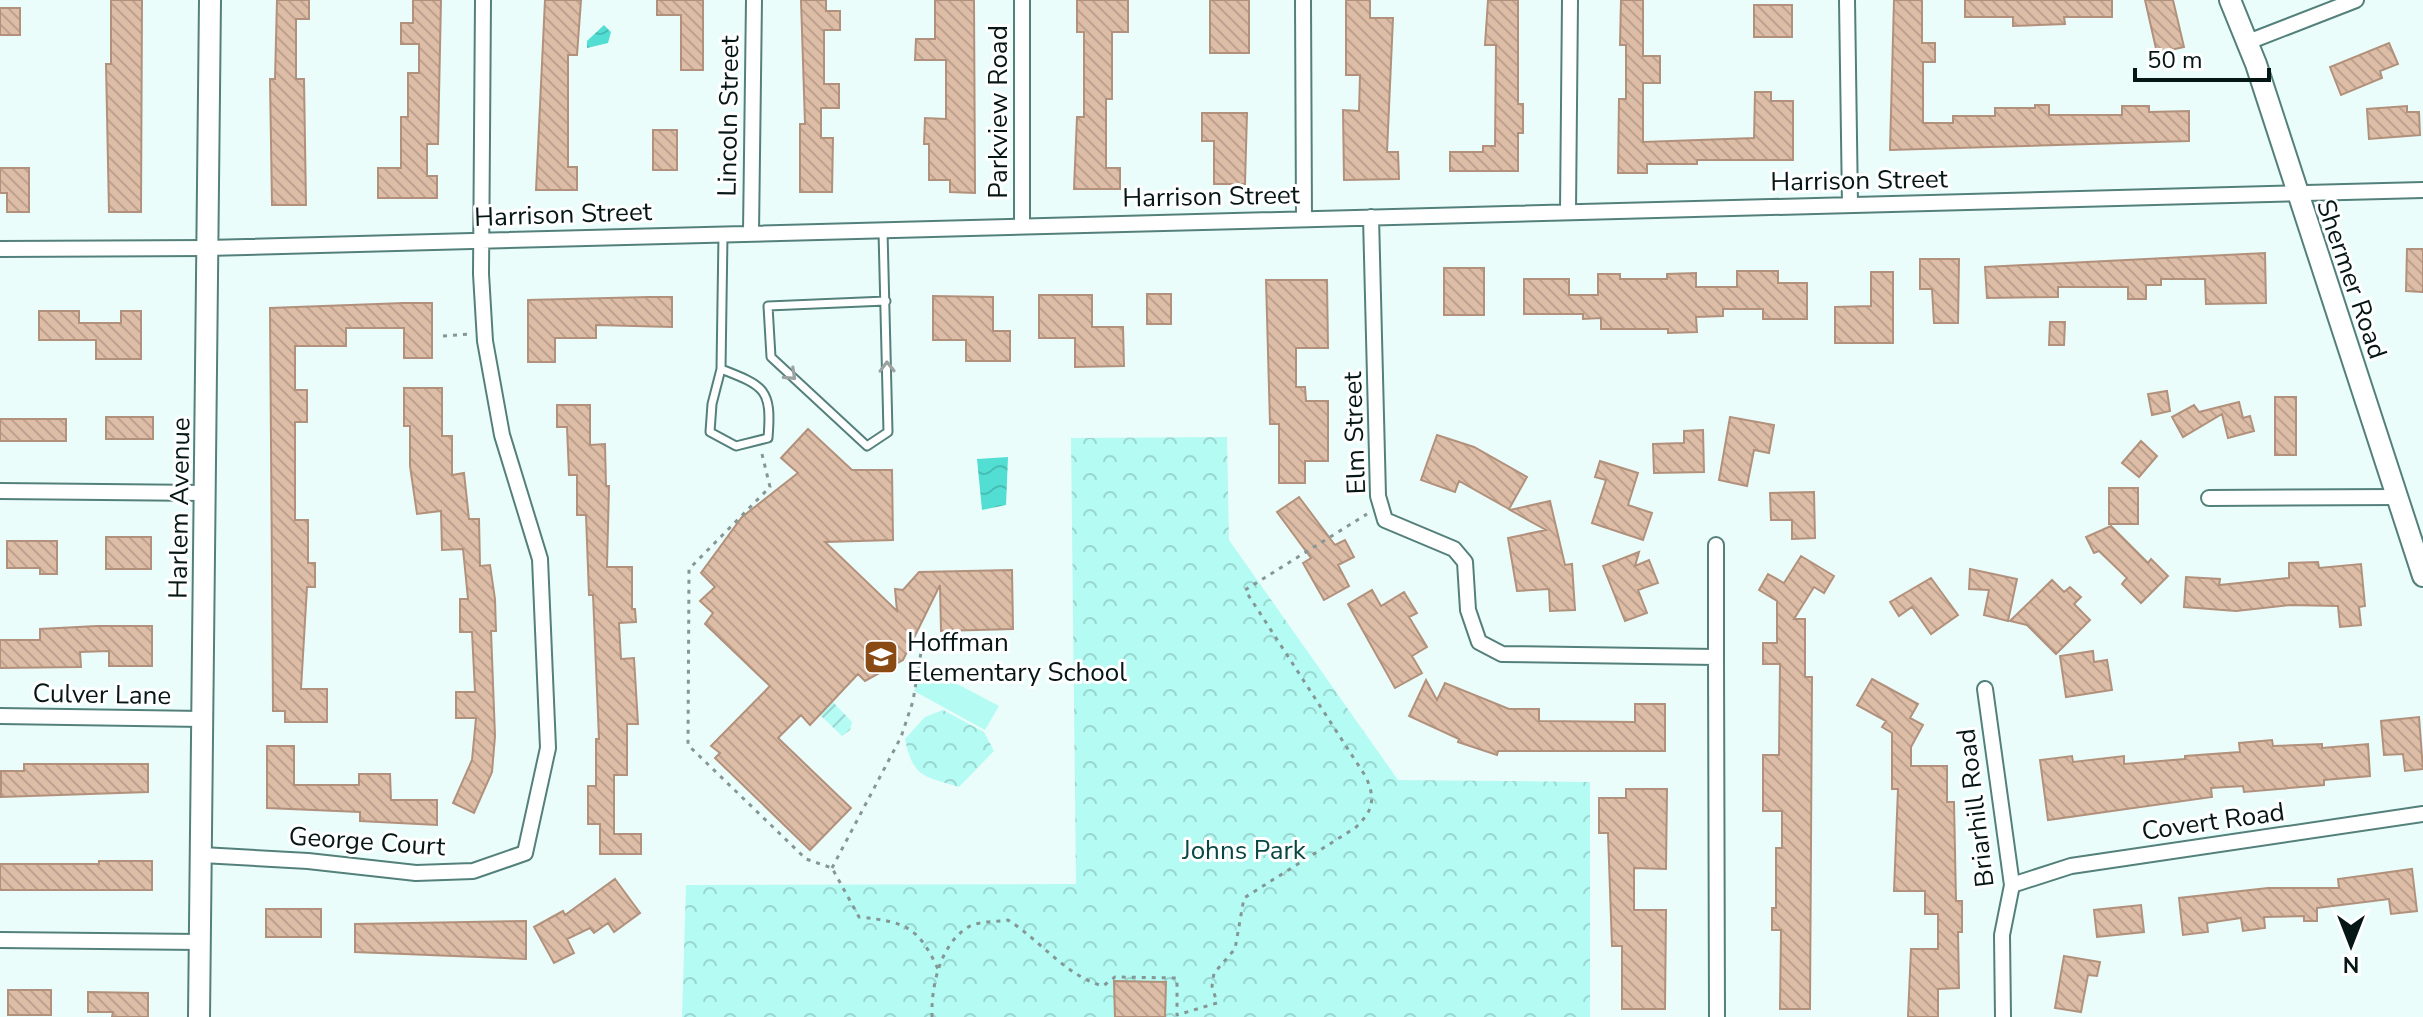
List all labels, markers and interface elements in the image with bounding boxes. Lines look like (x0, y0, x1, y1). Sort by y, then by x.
street label: Parkview Road (981, 25, 1016, 199)
scale bar (2135, 32, 2269, 82)
street label: Lincoln Street (710, 34, 747, 197)
text: 50 m (2147, 44, 2203, 76)
street label: Harrison Street (1770, 161, 1949, 200)
street label: Harrison Street (1122, 177, 1301, 216)
street label: Harrison Street (474, 194, 653, 235)
street label: Shermer Road (2308, 195, 2395, 364)
one-way arrow (878, 360, 895, 373)
one-way arrow (782, 366, 796, 381)
street label: Elm Street (1335, 370, 1374, 495)
street label: Harlem Avenue (160, 417, 199, 599)
place label: Hoffman Elementary School (907, 625, 1127, 690)
school or university icon: Hoffman Elementary School (862, 638, 900, 676)
street label: Culver Lane (32, 676, 172, 713)
street label: Briarhill Road (1948, 727, 2003, 889)
street label: Covert Road (2139, 794, 2287, 849)
street label: George Court (288, 819, 447, 864)
park label: Johns Park (1181, 833, 1307, 868)
north arrow (2311, 905, 2391, 985)
text: N (2343, 949, 2359, 979)

